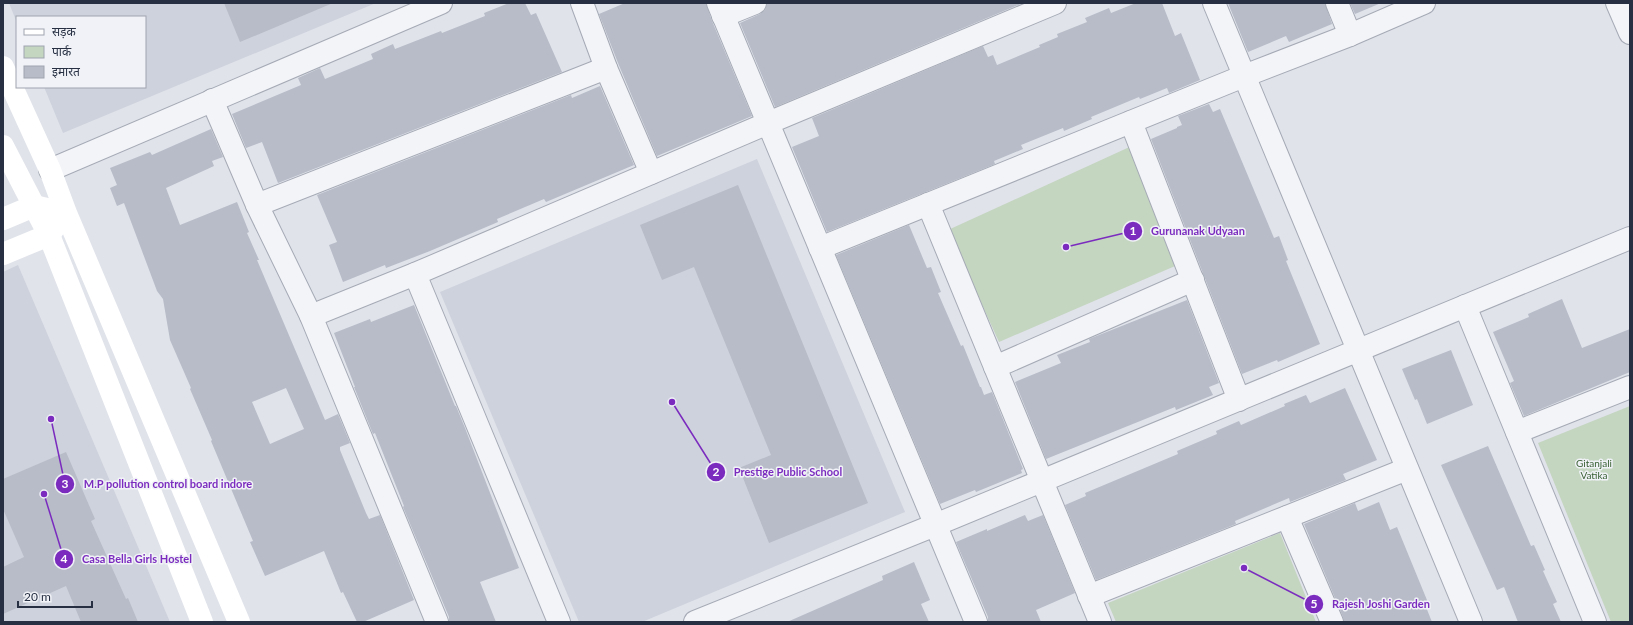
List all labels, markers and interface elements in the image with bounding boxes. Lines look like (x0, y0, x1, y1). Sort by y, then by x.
legend (16, 16, 146, 88)
text: सड़क (52, 24, 77, 39)
text: पार्क (52, 44, 72, 59)
text: इमारत (52, 64, 81, 79)
callout: Gurunanak Udyaan (1123, 219, 1253, 242)
text: 1 (1130, 223, 1137, 238)
text: Gurunanak Udyaan (1151, 224, 1245, 237)
park label: Gitanjali Vatika (1576, 457, 1612, 481)
callout: Prestige Public School (706, 461, 850, 484)
text: 2 (713, 464, 720, 479)
text: Prestige Public School (734, 465, 842, 478)
callout: M.P pollution control board indore (55, 472, 260, 495)
text: 3 (62, 476, 69, 491)
text: M.P pollution control board indore (84, 477, 252, 490)
callout: Casa Bella Girls Hostel (54, 548, 200, 571)
text: 4 (61, 551, 68, 566)
text: Casa Bella Girls Hostel (82, 552, 192, 565)
scale bar (18, 583, 92, 609)
text: 20 m (24, 589, 51, 604)
callout: Rajesh Joshi Garden (1304, 593, 1438, 616)
text: 5 (1311, 596, 1318, 611)
text: Rajesh Joshi Garden (1332, 597, 1430, 610)

